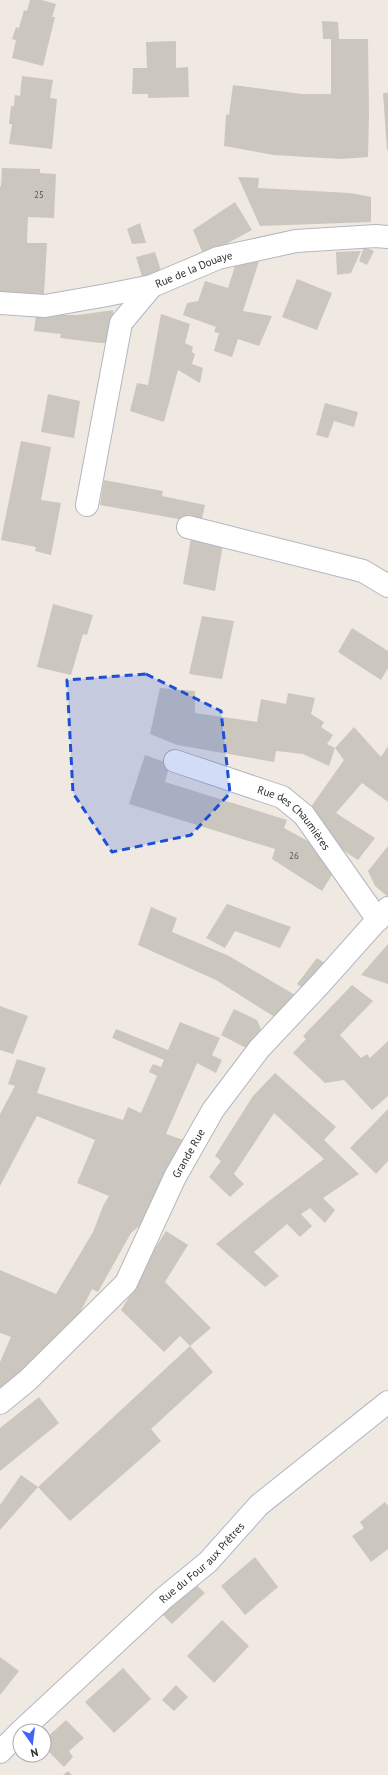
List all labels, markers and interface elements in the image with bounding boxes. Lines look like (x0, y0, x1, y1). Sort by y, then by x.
house number: 25 (34, 189, 44, 200)
street label: Rue de la Douaye (153, 248, 234, 291)
street label: Rue des Chaumières (256, 782, 334, 853)
house number: 26 (289, 850, 299, 861)
street label: Grande Rue (169, 1126, 208, 1181)
street label: Rue du Four aux Prêtres (156, 1519, 248, 1606)
north arrow (12, 1723, 52, 1763)
text: N (29, 1745, 40, 1760)

